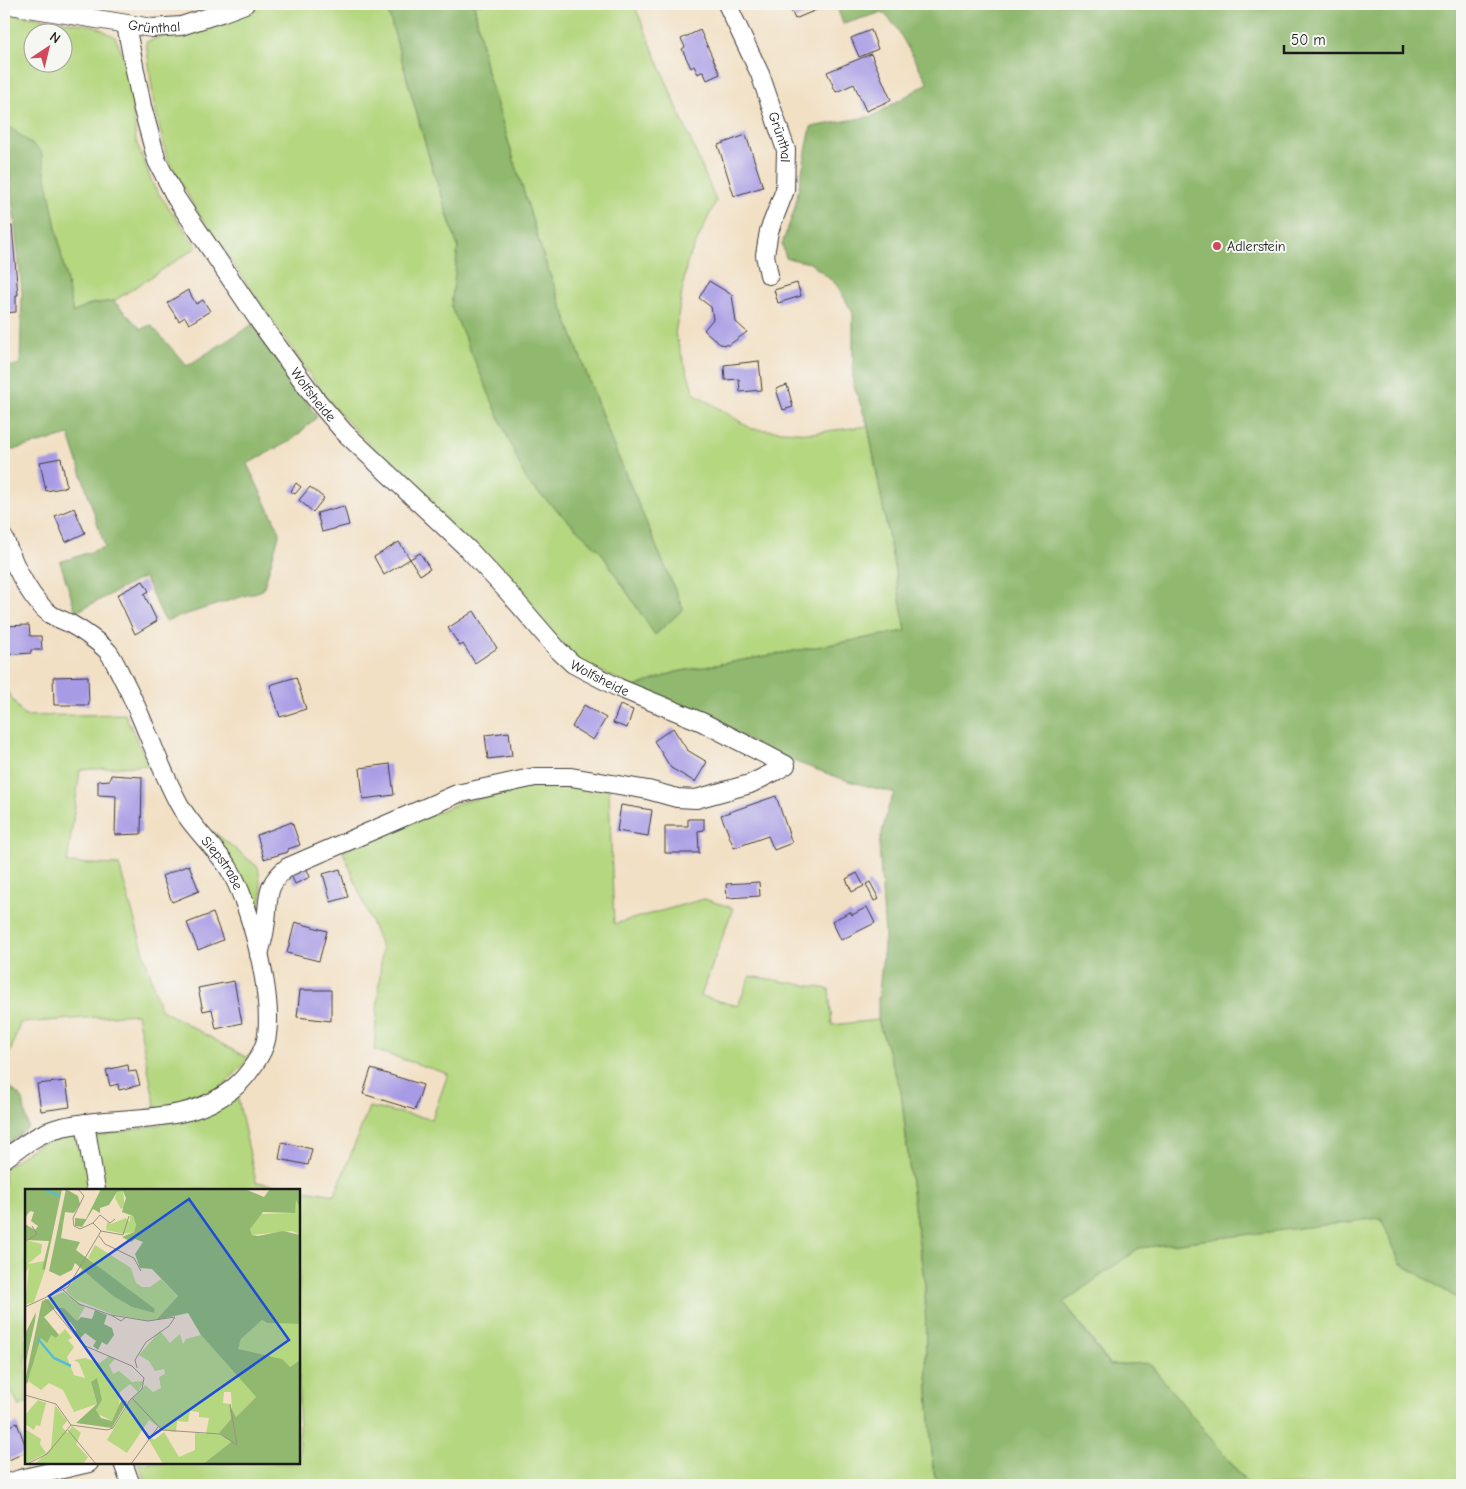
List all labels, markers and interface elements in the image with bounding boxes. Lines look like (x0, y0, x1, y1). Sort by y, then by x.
street label: Grünthal (127, 16, 181, 37)
north arrow (22, 22, 72, 72)
scale bar (1284, 22, 1402, 54)
text: N (47, 28, 64, 47)
text: 50 m (1291, 31, 1326, 49)
street label: Grünthal (765, 110, 794, 163)
place label: Adlerstein (1227, 238, 1286, 255)
marker: Adlerstein (1211, 240, 1223, 252)
street label: Wolfsheide (287, 364, 339, 425)
street label: Wolfsheide (567, 656, 632, 700)
street label: Siepstraße (198, 833, 246, 892)
inset map (25, 1189, 300, 1464)

